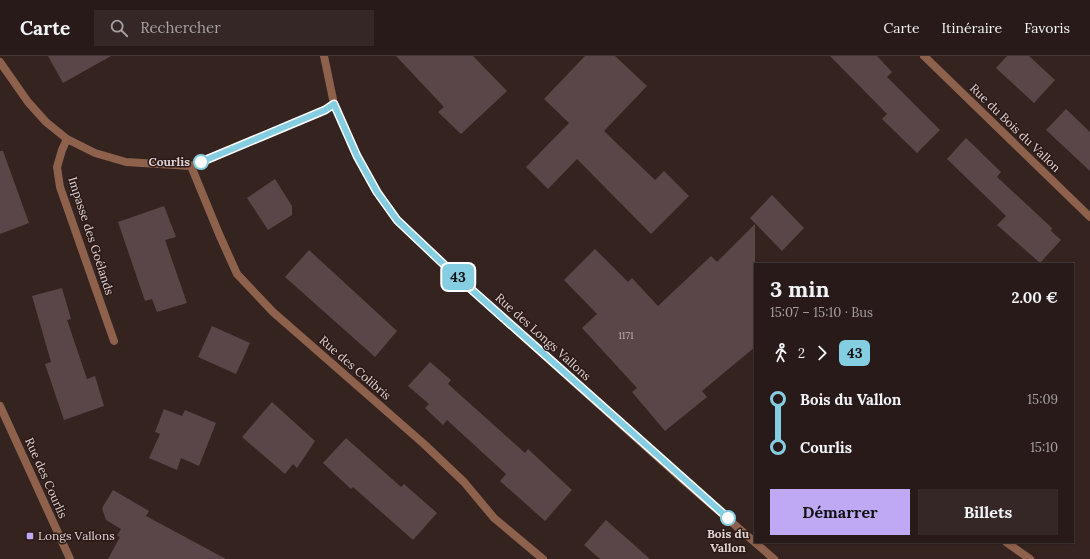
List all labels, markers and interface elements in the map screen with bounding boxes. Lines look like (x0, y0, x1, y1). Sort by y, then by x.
search box (94, 10, 374, 46)
text: Carte (20, 16, 70, 40)
icon: search (108, 17, 130, 39)
text: Rechercher (140, 18, 221, 37)
text: Carte (883, 19, 920, 37)
text: Itinéraire (942, 19, 1002, 37)
text: Favoris (1024, 19, 1070, 37)
street label: Rue du Bois du Vallon (967, 80, 1064, 175)
place label: Courlis (148, 154, 190, 169)
marker: Courlis (193, 154, 209, 170)
street label: Impasse des Goélands (65, 175, 118, 297)
line badge: 43 (440, 264, 476, 290)
text: 43 (450, 268, 466, 286)
text: 3 min (770, 275, 830, 303)
text: 2.00 € (1012, 288, 1058, 307)
street label: Rue des Longs Vallons (492, 290, 595, 384)
text: 15:07 – 15:10 · Bus (770, 304, 873, 321)
house number: 1171 (618, 329, 634, 342)
street label: Rue des Colibris (316, 332, 395, 403)
icon: walk (770, 342, 792, 364)
icon: forward (811, 342, 833, 364)
text: 43 (847, 344, 862, 362)
text: 2 (798, 345, 805, 362)
text: Bois du Vallon (800, 390, 901, 409)
text: 15:09 (1027, 391, 1058, 408)
street label: Rue des Courlis (22, 435, 71, 521)
text: Courlis (800, 438, 852, 457)
text: 15:10 (1030, 439, 1058, 456)
button: Démarrer (770, 489, 910, 535)
button: Billets (918, 489, 1058, 535)
marker: Bois du Vallon (720, 510, 736, 526)
place label: Bois du Vallon (707, 526, 750, 555)
place label: Longs Vallons (38, 528, 115, 543)
marker: Longs Vallons (25, 531, 35, 541)

